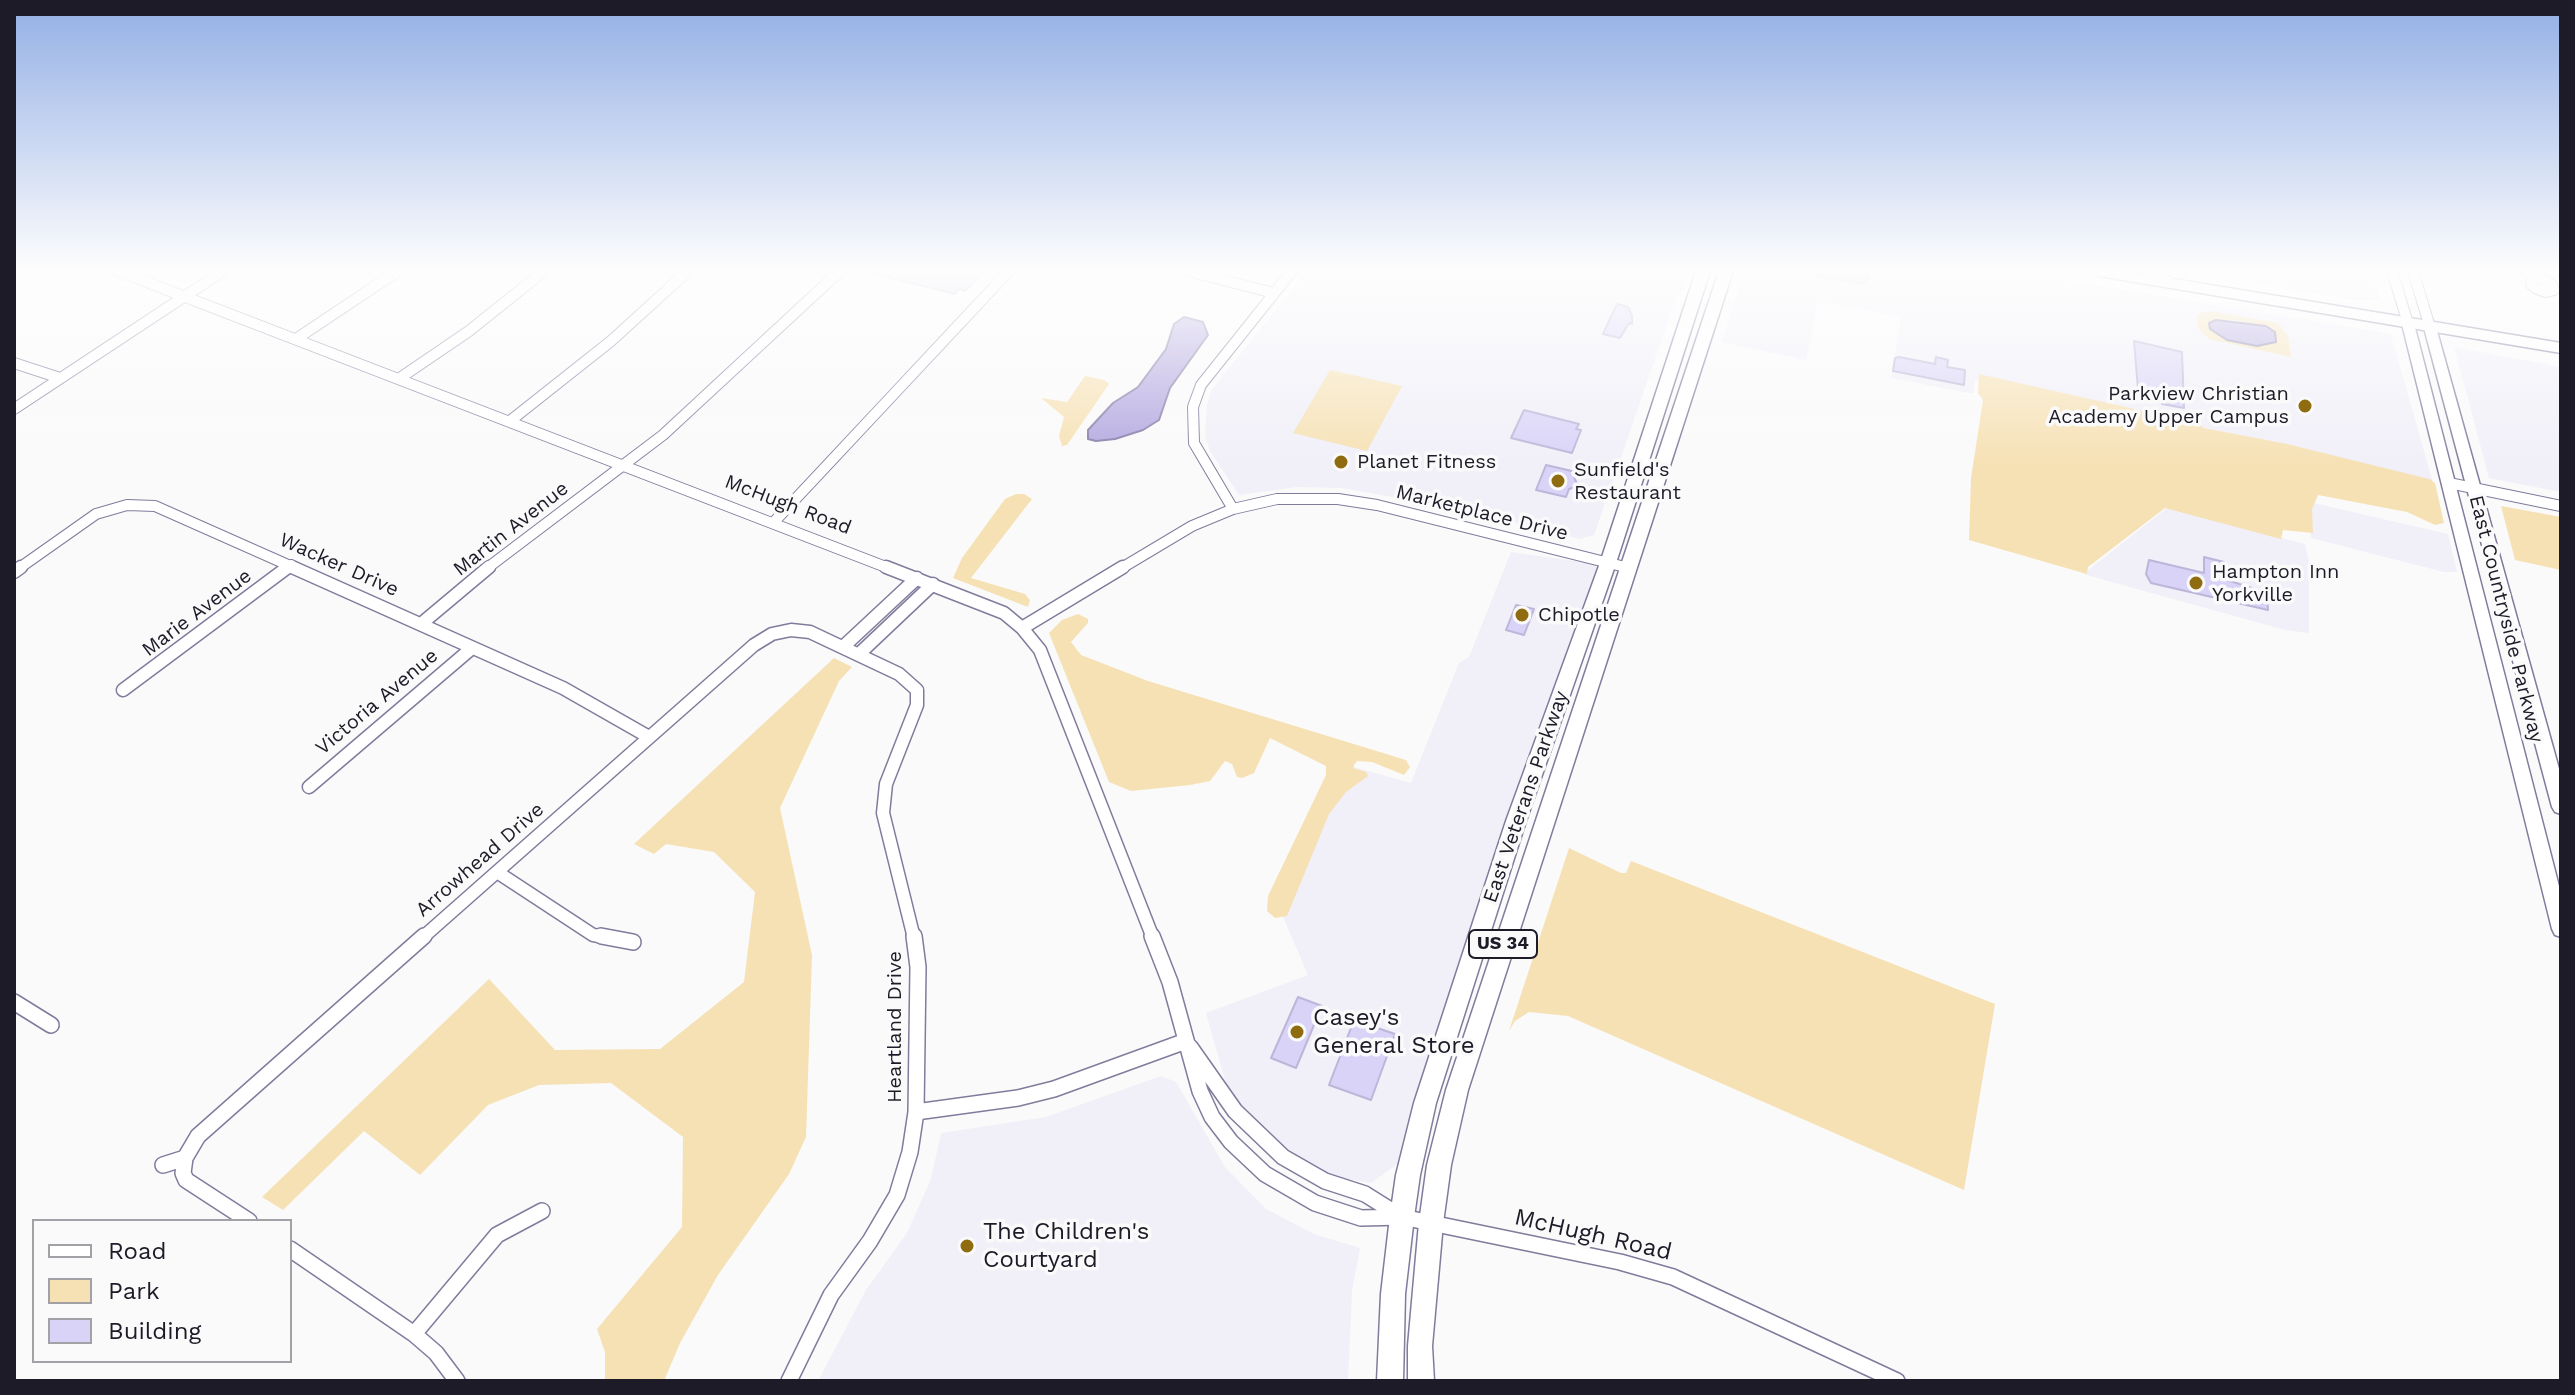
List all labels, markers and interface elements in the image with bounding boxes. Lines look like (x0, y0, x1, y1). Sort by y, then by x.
place label: Parkview Christian Academy Upper Campus (2048, 382, 2289, 429)
marker: Parkview Christian Academy Upper Campus (2296, 397, 2314, 415)
place label: Planet Fitness (1357, 450, 1496, 474)
marker: Planet Fitness (1332, 453, 1350, 471)
place label: Sunfield's Restaurant (1574, 458, 1681, 505)
street label: McHugh Road (721, 470, 855, 540)
marker: Sunfield's Restaurant (1549, 472, 1567, 490)
street label: Martin Avenue (449, 477, 573, 581)
street label: Marketplace Drive (1394, 480, 1570, 546)
street label: East Countryside Parkway (2464, 493, 2548, 745)
street label: Wacker Drive (276, 528, 402, 602)
place label: Hampton Inn Yorkville (2212, 560, 2339, 607)
street label: Marie Avenue (138, 564, 256, 662)
marker: Hampton Inn Yorkville (2187, 574, 2205, 592)
place label: Chipotle (1538, 603, 1620, 627)
marker: Chipotle (1513, 606, 1531, 624)
street label: Victoria Avenue (311, 644, 443, 760)
street label: East Veterans Parkway (1478, 688, 1574, 906)
street label: Arrowhead Drive (411, 798, 549, 922)
road number: US 34 (1469, 930, 1537, 958)
street label: Heartland Drive (883, 951, 907, 1103)
place label: Casey's General Store (1313, 1004, 1475, 1060)
marker: Casey's General Store (1288, 1023, 1306, 1041)
street label: McHugh Road (1512, 1203, 1674, 1267)
place label: The Children's Courtyard (983, 1218, 1149, 1274)
legend (32, 1219, 292, 1363)
text: Road (108, 1237, 167, 1265)
marker: The Children's Courtyard (958, 1237, 976, 1255)
text: Park (108, 1277, 160, 1305)
text: Building (108, 1317, 201, 1345)

